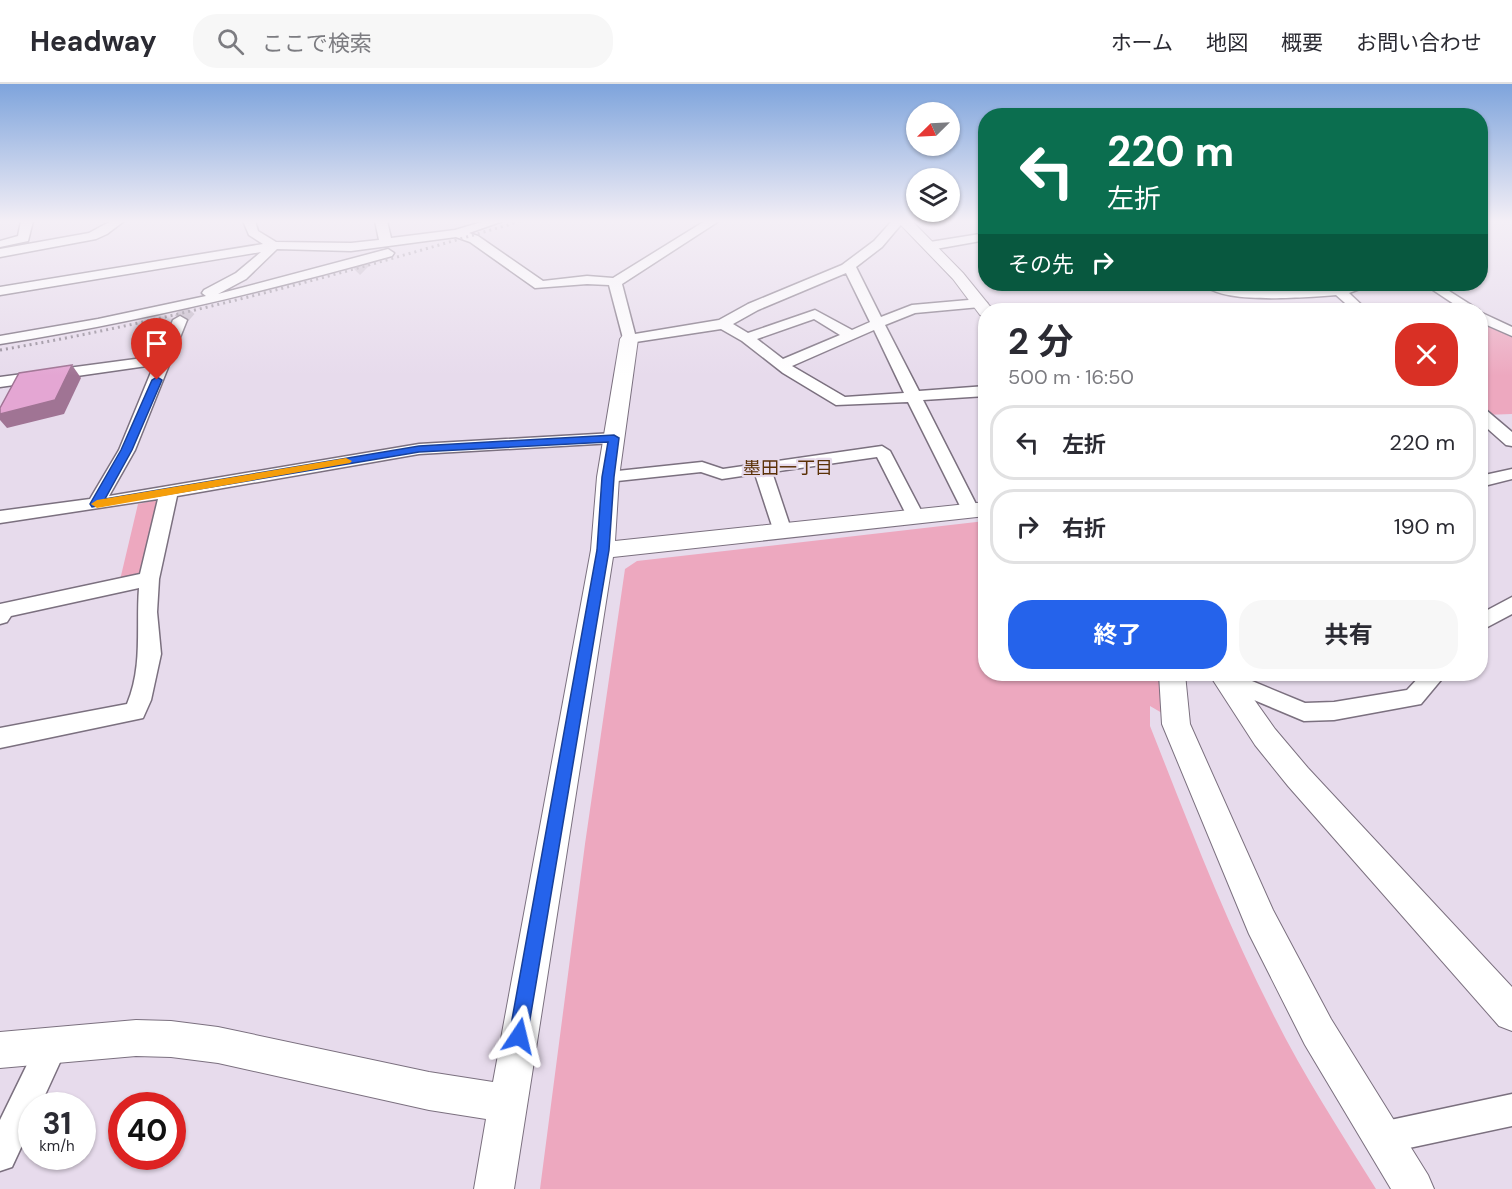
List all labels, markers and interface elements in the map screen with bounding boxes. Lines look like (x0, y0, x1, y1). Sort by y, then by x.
search box (193, 14, 613, 68)
text: Headway (30, 23, 157, 60)
icon: search (214, 25, 247, 58)
text: ここで検索 (262, 29, 372, 58)
text: ホーム (1111, 29, 1173, 57)
text: 地図 (1206, 29, 1248, 57)
text: 概要 (1281, 29, 1323, 57)
text: お問い合わせ (1356, 29, 1482, 57)
north arrow (906, 102, 960, 156)
map controls (906, 102, 960, 222)
text: 220 m (1107, 124, 1234, 179)
icon: left (1008, 132, 1086, 210)
button: layers (906, 168, 960, 222)
text: 左折 (1107, 181, 1161, 216)
icon: right (1086, 246, 1119, 279)
text: その先 (1008, 250, 1074, 279)
pin (131, 318, 182, 380)
text: 2 分 (1008, 318, 1073, 365)
button: close (1395, 323, 1458, 386)
icon: arrive (140, 327, 173, 360)
text: 500 m · 16:50 (1008, 364, 1134, 390)
icon: left (1011, 426, 1044, 459)
text: 220 m (1389, 428, 1455, 457)
text: 左折 (1062, 430, 1106, 459)
district label: 墨田一丁目 (743, 456, 833, 480)
icon: right (1011, 510, 1044, 543)
text: 190 m (1394, 512, 1455, 541)
text: 右折 (1062, 514, 1106, 543)
button: 終了 (1008, 600, 1227, 669)
button: 共有 (1239, 600, 1458, 669)
position arrow (487, 1004, 551, 1068)
speed limit sign: 40 (108, 1092, 186, 1170)
text: 31 (43, 1104, 71, 1143)
text: km/h (39, 1136, 75, 1156)

